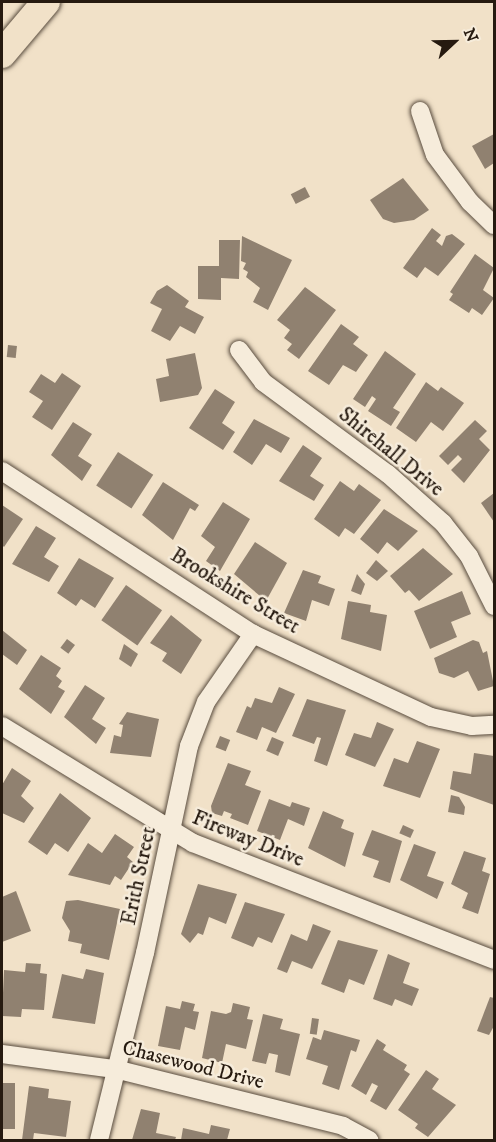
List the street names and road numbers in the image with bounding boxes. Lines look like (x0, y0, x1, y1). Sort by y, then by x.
street label: Shirehall Drive (333, 402, 449, 502)
street label: Brookshire Street (166, 543, 304, 639)
street label: Fireway Drive (188, 805, 308, 873)
street label: Erith Street (116, 825, 162, 927)
street label: Chasewood Drive (120, 1035, 266, 1095)

